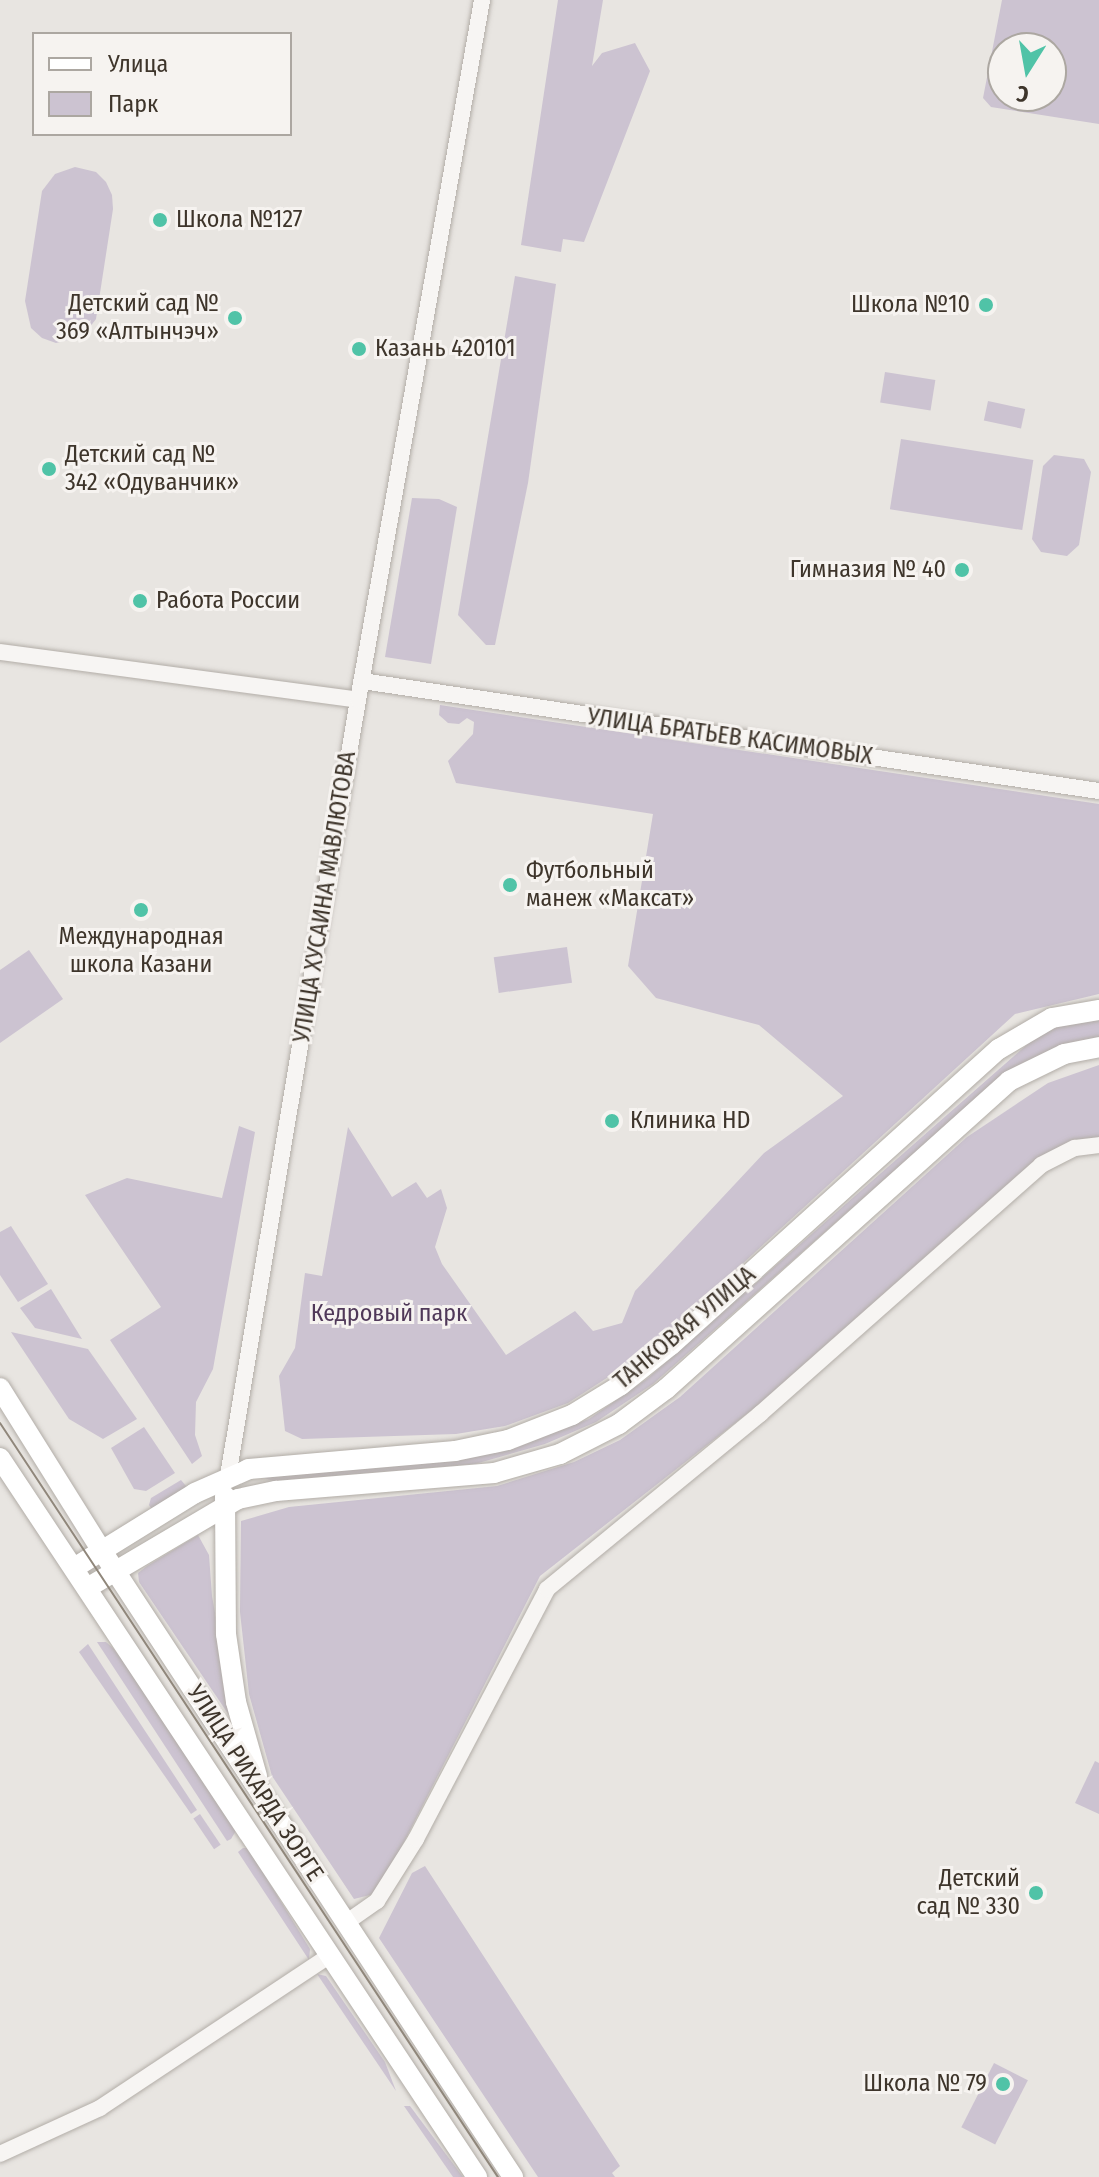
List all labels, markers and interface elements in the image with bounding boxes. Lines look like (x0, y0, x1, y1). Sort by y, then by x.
legend (32, 32, 292, 136)
north arrow (987, 32, 1067, 112)
text: Улица (108, 50, 168, 78)
text: С (1014, 80, 1031, 108)
text: Парк (108, 90, 158, 118)
place label: Школа №127 (176, 206, 303, 234)
marker: Школа №127 (151, 211, 169, 229)
place label: Детский сад № 369 «Алтынчэч» (56, 290, 219, 346)
place label: Школа №10 (851, 291, 970, 319)
marker: Школа №10 (977, 296, 995, 314)
marker: Детский сад № 369 «Алтынчэч» (226, 309, 244, 327)
place label: Казань 420101 (375, 335, 516, 363)
marker: Казань 420101 (350, 340, 368, 358)
place label: Детский сад № 342 «Одуванчик» (65, 441, 239, 497)
marker: Детский сад № 342 «Одуванчик» (40, 460, 58, 478)
place label: Гимназия № 40 (790, 556, 946, 584)
marker: Гимназия № 40 (953, 561, 971, 579)
place label: Работа России (156, 587, 300, 615)
marker: Работа России (131, 592, 149, 610)
street label: УЛИЦА БРАТЬЕВ КАСИМОВЫХ (585, 703, 875, 771)
street label: УЛИЦА ХУСАИНА МАВЛЮТОВА (288, 749, 362, 1045)
place label: Футбольный манеж «Максат» (526, 857, 694, 913)
marker: Футбольный манеж «Максат» (501, 876, 519, 894)
marker: Международная школа Казани (132, 901, 150, 919)
place label: Международная школа Казани (58, 923, 224, 979)
place label: Клиника HD (630, 1107, 751, 1135)
marker: Клиника HD (601, 1110, 623, 1132)
street label: ТАНКОВАЯ УЛИЦА (608, 1260, 762, 1396)
park label: Кедровый парк (311, 1300, 467, 1328)
street label: УЛИЦА РИХАРДА ЗОРГЕ (181, 1679, 329, 1887)
place label: Детский сад № 330 (917, 1865, 1020, 1921)
marker: Детский сад № 330 (1027, 1884, 1045, 1902)
place label: Школа № 79 (863, 2070, 987, 2098)
marker: Школа № 79 (994, 2075, 1012, 2093)

